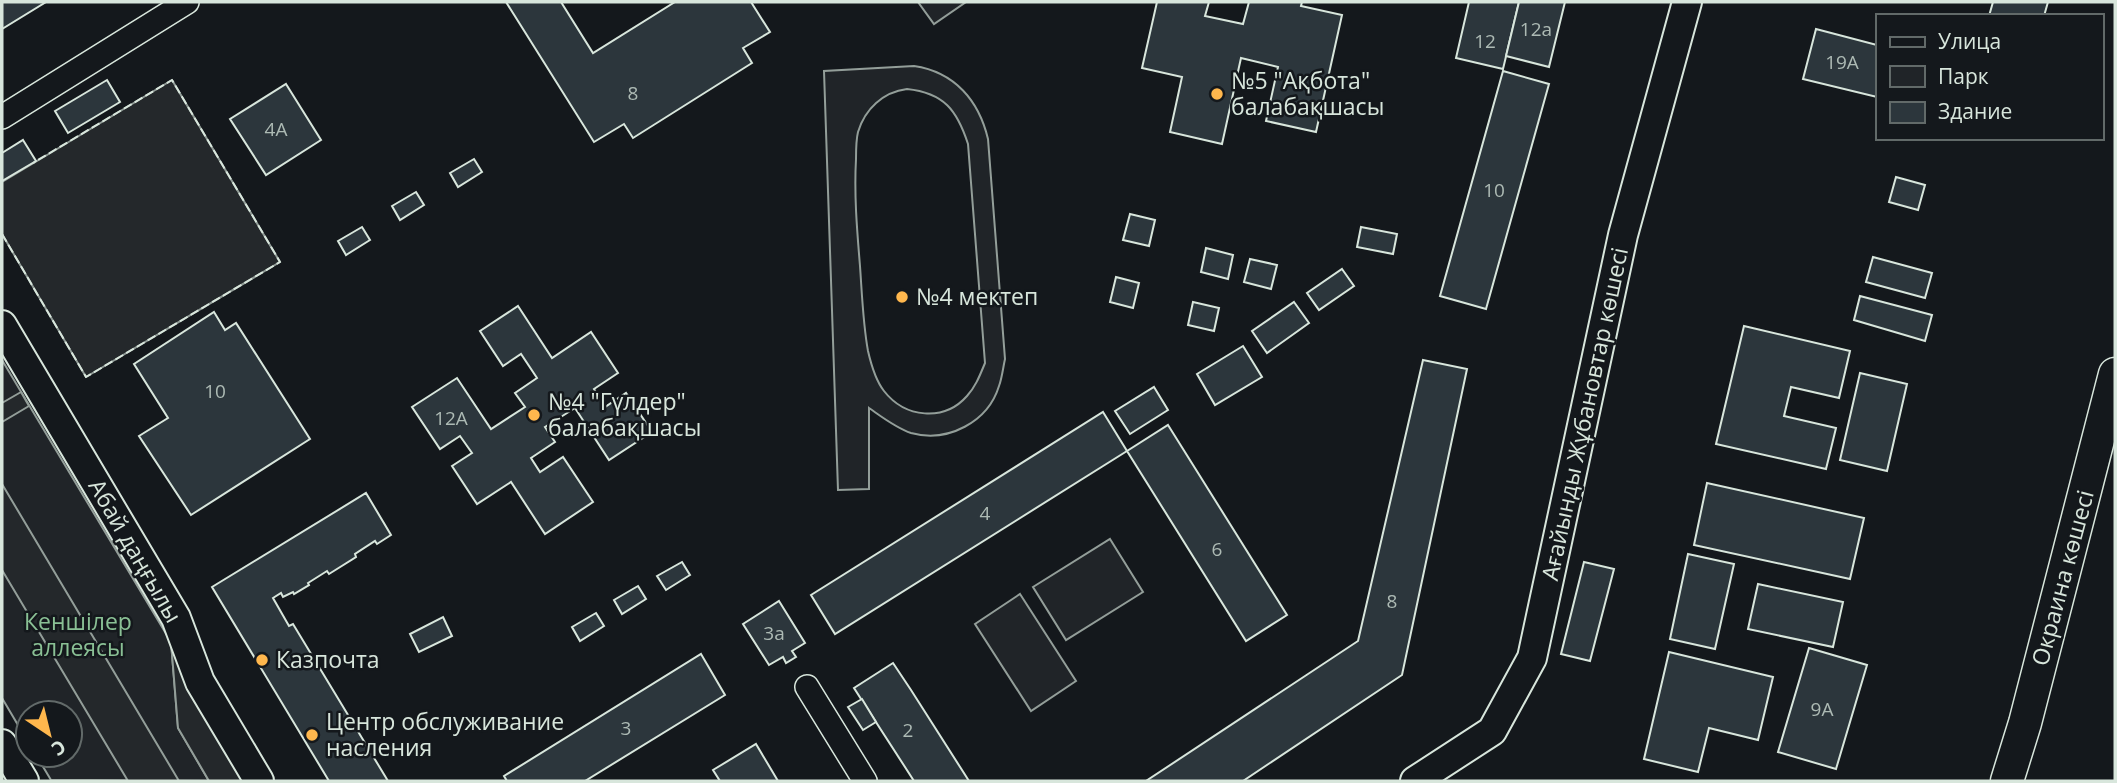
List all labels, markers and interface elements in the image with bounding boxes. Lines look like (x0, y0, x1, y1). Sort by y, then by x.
legend (1876, 14, 2103, 140)
house number: 12а (1520, 16, 1552, 42)
text: Улица (1938, 27, 2001, 55)
house number: 12 (1474, 28, 1496, 54)
house number: 19А (1825, 49, 1859, 75)
text: Парк (1938, 62, 1989, 90)
place label: №5 "Ақбота" балабақшасы (1231, 64, 1384, 122)
house number: 8 (628, 80, 638, 106)
marker: №5 "Ақбота" балабақшасы (1209, 86, 1225, 102)
text: Здание (1938, 97, 2012, 125)
house number: 4А (265, 116, 287, 142)
house number: 10 (1483, 177, 1505, 203)
street label: Ағайынды Жұбановтар көшесі (1533, 244, 1635, 583)
place label: №4 мектеп (916, 280, 1038, 312)
marker: №4 мектеп (894, 289, 910, 305)
house number: 10 (204, 378, 226, 404)
place label: №4 "Гүлдер" балабақшасы (548, 385, 701, 443)
house number: 12А (434, 405, 468, 431)
marker: №4 "Гүлдер" балабақшасы (526, 407, 542, 423)
street label: Абай даңғылы (82, 473, 190, 628)
street label: Окраина көшесі (2023, 486, 2101, 669)
house number: 4 (980, 500, 991, 526)
house number: 6 (1212, 536, 1222, 562)
house number: 8 (1387, 588, 1397, 614)
park label: Кеншілер аллеясы (24, 605, 132, 663)
house number: 3а (763, 620, 785, 646)
place label: Казпочта (276, 643, 380, 675)
marker: Казпочта (254, 652, 270, 668)
house number: 9А (1811, 696, 1833, 722)
north arrow (14, 699, 84, 769)
place label: Центр обслуживание насления (326, 705, 564, 763)
house number: 3 (621, 715, 631, 741)
house number: 2 (903, 717, 913, 743)
marker: Центр обслуживание насления (304, 727, 320, 743)
text: С (46, 734, 71, 762)

